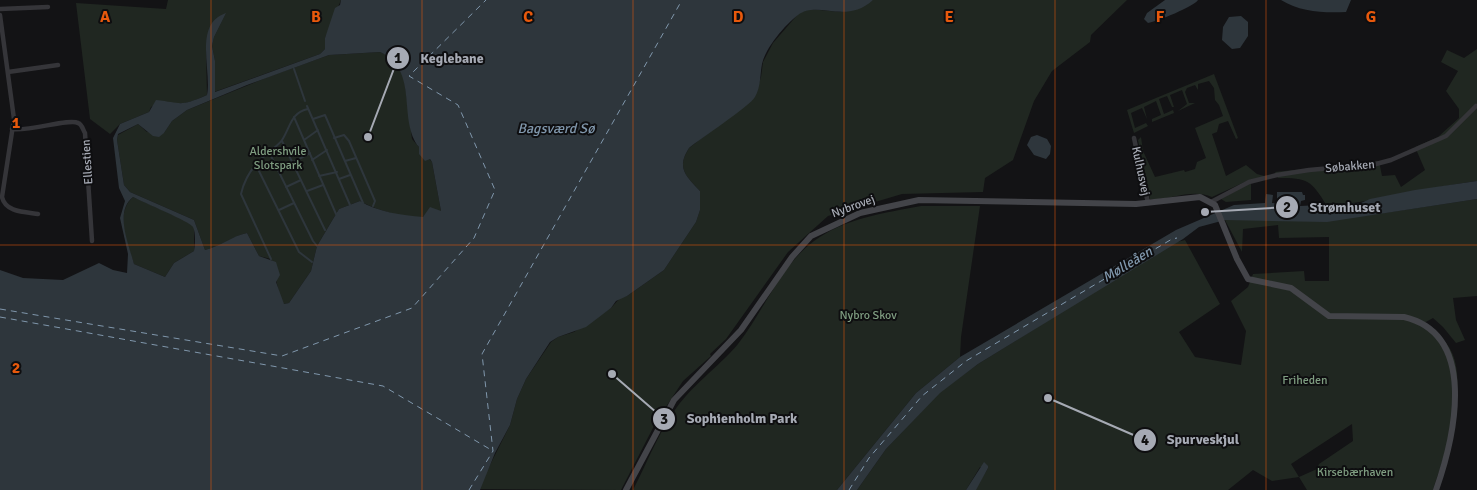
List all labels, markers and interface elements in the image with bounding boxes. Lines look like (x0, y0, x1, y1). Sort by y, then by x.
text: A (100, 7, 111, 27)
text: B (311, 7, 321, 27)
text: C (523, 7, 533, 27)
text: D (733, 7, 744, 27)
text: E (944, 7, 954, 27)
text: F (1156, 7, 1165, 27)
text: G (1366, 7, 1376, 27)
callout: Keglebane (385, 44, 493, 73)
text: 1 (394, 49, 402, 67)
text: Keglebane (420, 50, 484, 67)
text: 1 (12, 113, 21, 133)
water label: Bagsværd Sø (518, 120, 596, 137)
street label: Ellestien (78, 139, 97, 185)
park label: Aldershvile Slotspark (249, 144, 307, 173)
street label: Kulhusvej (1128, 145, 1153, 197)
street label: Søbakken (1325, 157, 1375, 176)
street label: Nybrovej (829, 192, 877, 221)
callout: Strømhuset (1275, 193, 1390, 222)
text: 2 (1283, 198, 1291, 216)
text: Strømhuset (1310, 199, 1381, 216)
water label: Mølleåen (1099, 243, 1156, 286)
park label: Nybro Skov (839, 308, 897, 323)
text: 2 (12, 358, 20, 378)
park label: Friheden (1282, 373, 1328, 388)
callout: Sophienholm Park (651, 404, 807, 433)
text: 3 (660, 410, 668, 428)
text: Sophienholm Park (687, 410, 798, 427)
callout: Spurveskjul (1132, 425, 1249, 454)
text: 4 (1141, 431, 1149, 449)
text: Spurveskjul (1167, 431, 1240, 448)
park label: Kirsebærhaven (1317, 465, 1393, 480)

